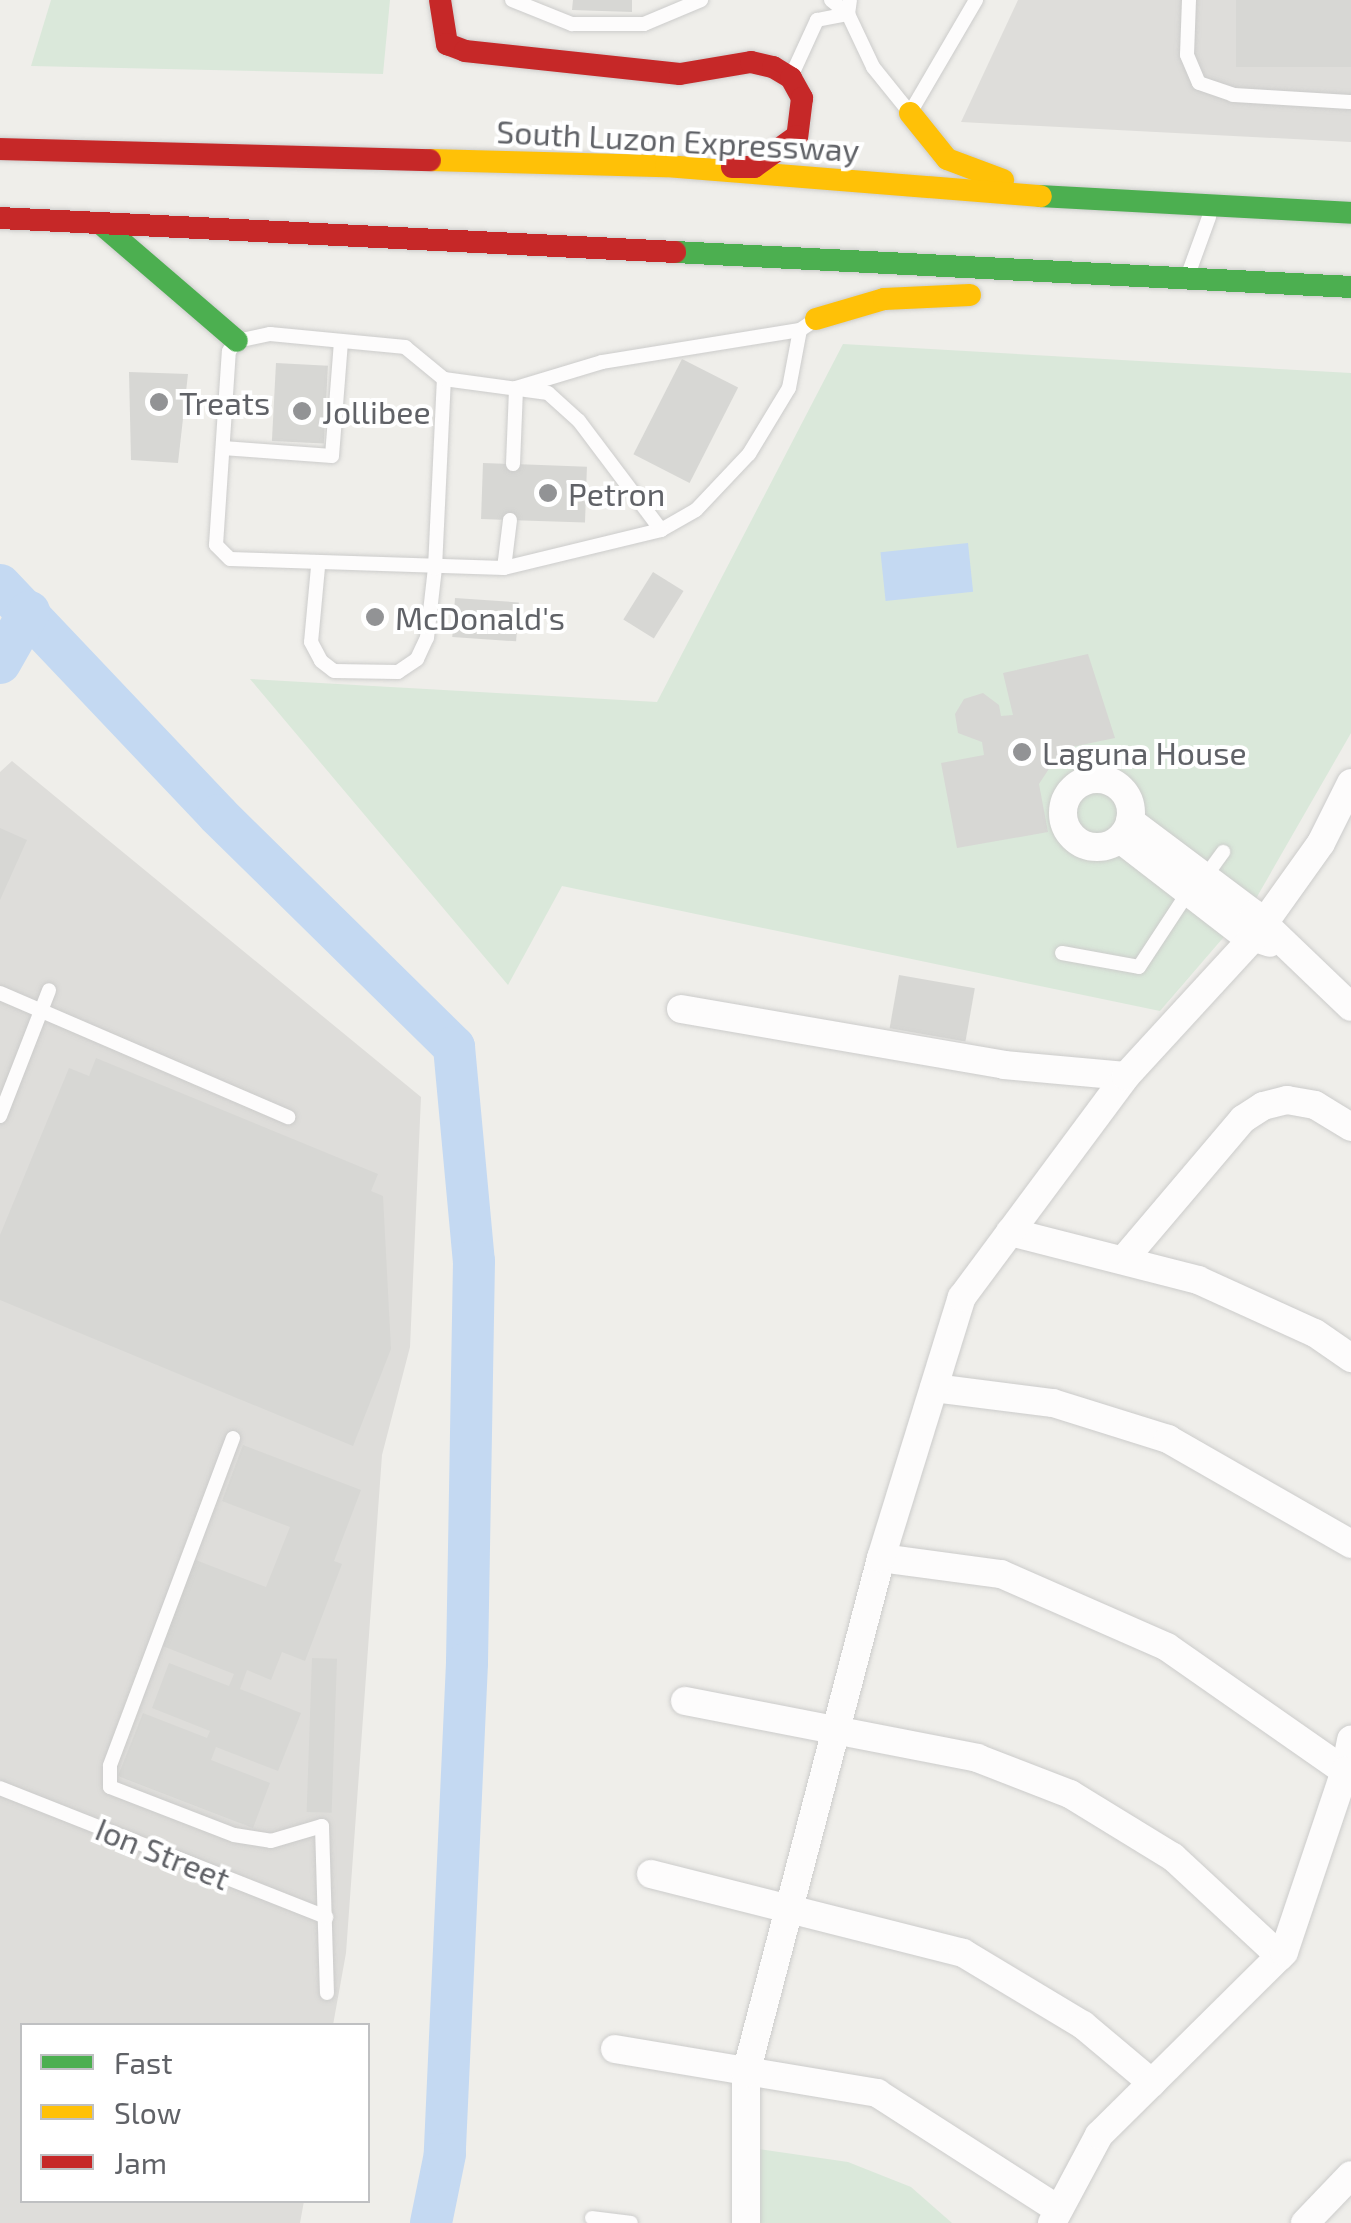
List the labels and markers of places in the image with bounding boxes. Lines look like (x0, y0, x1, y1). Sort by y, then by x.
place label: Treats (179, 383, 270, 421)
marker: Treats (148, 391, 170, 413)
place label: Jollibee (322, 392, 431, 430)
marker: Jollibee (291, 400, 313, 422)
place label: Petron (568, 474, 665, 512)
marker: Petron (537, 482, 559, 504)
place label: McDonald's (395, 598, 565, 636)
marker: McDonald's (364, 606, 386, 628)
place label: Laguna House (1042, 733, 1247, 771)
marker: Laguna House (1011, 741, 1033, 763)

